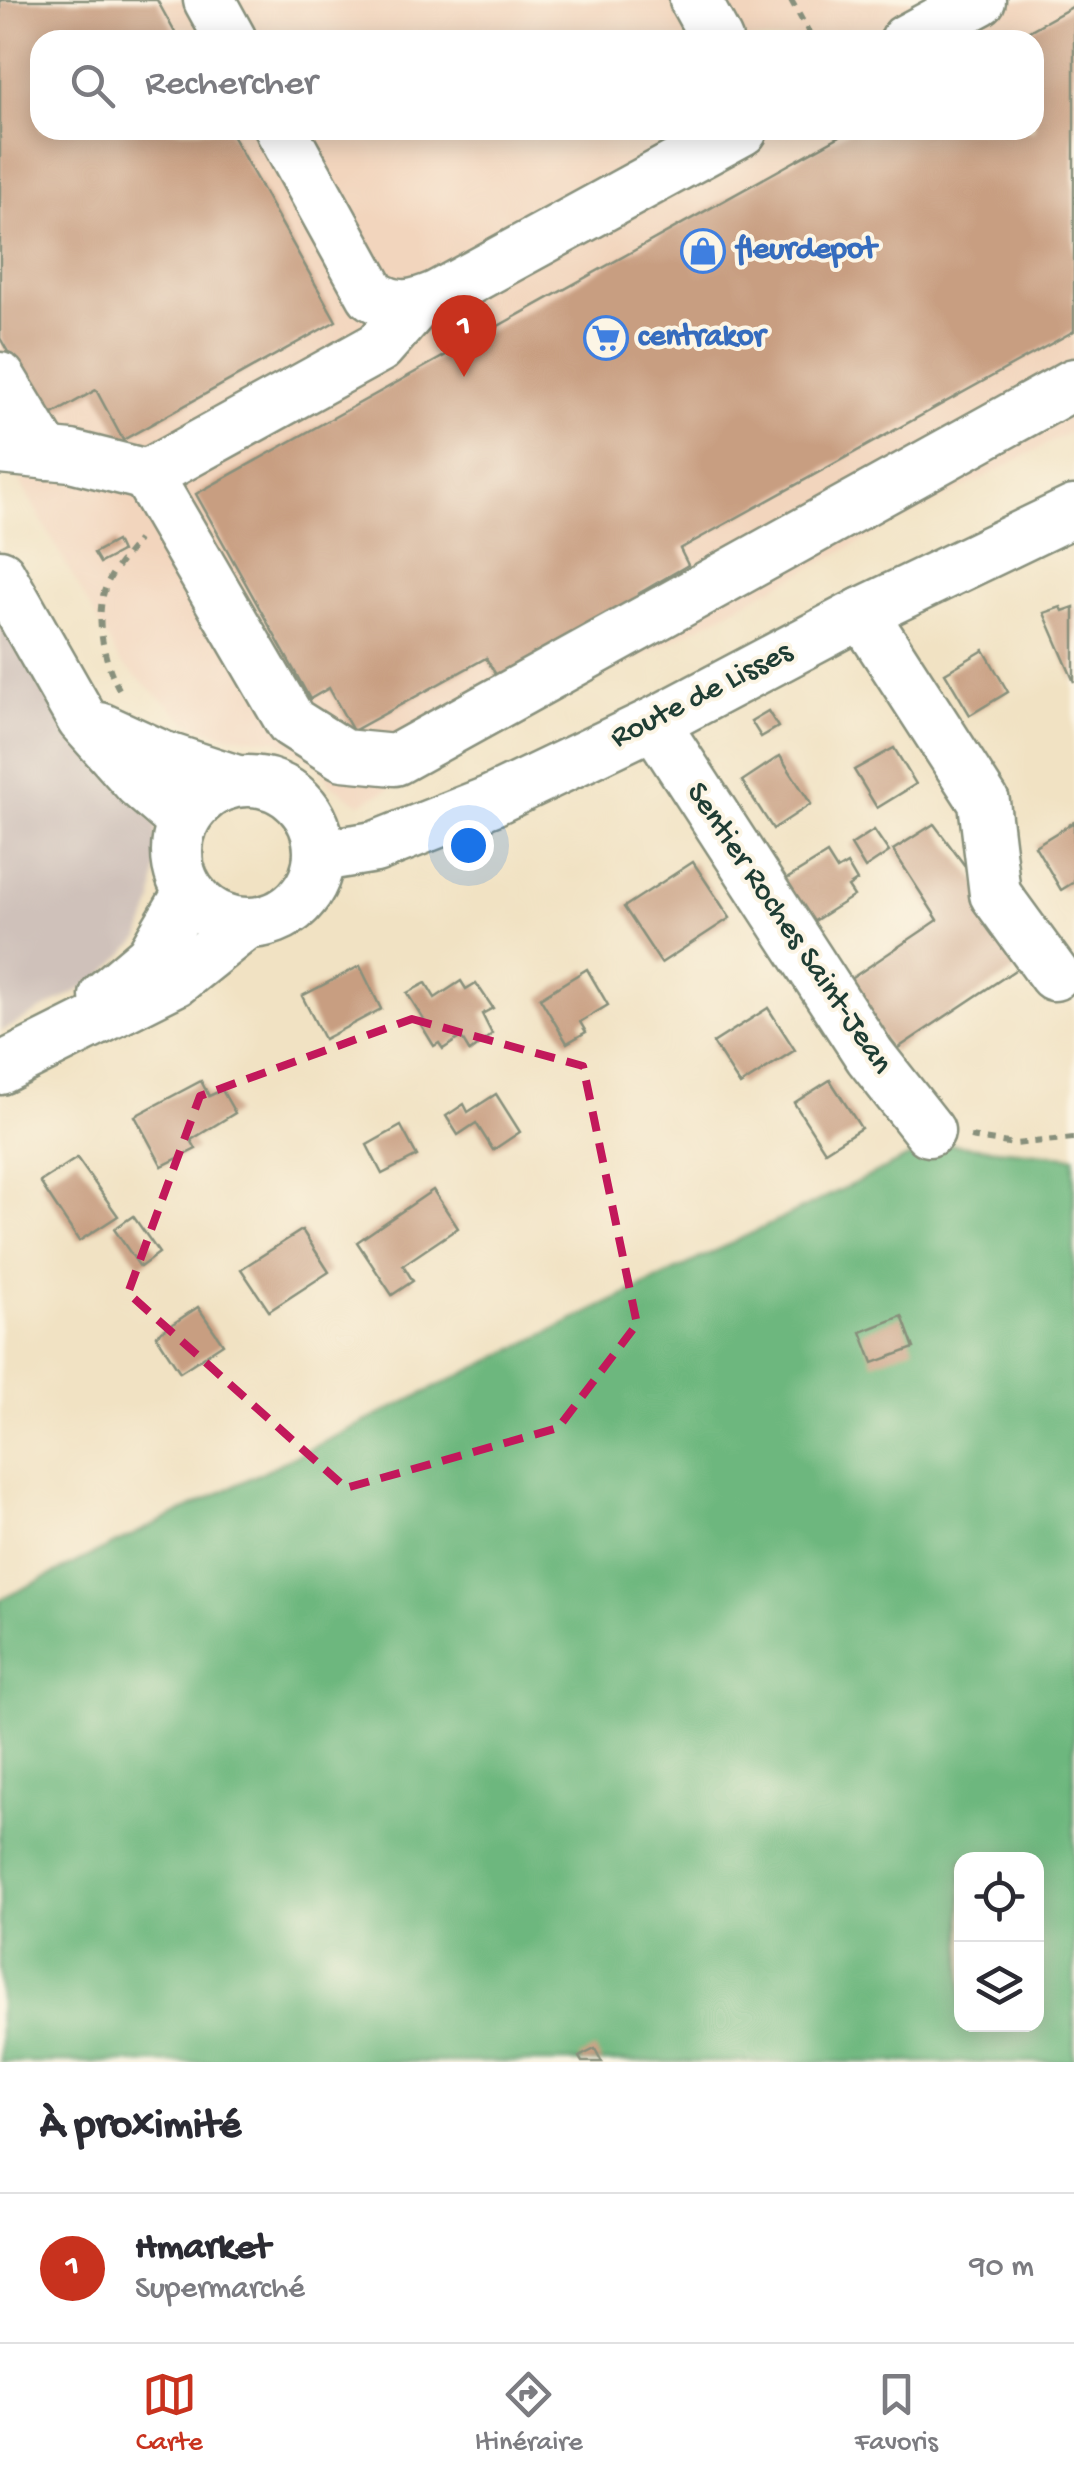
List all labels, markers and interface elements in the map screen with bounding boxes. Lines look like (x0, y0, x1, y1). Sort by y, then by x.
search box (30, 30, 1044, 140)
icon: search (65, 58, 120, 113)
text: Rechercher (145, 63, 317, 107)
shop icon: fleurdepot (680, 228, 726, 274)
place label: fleurdepot (734, 232, 879, 270)
pin: 1 (432, 294, 496, 377)
supermarket icon: centrakor (583, 315, 629, 361)
place label: centrakor (638, 319, 769, 357)
street label: Route de Lisses (605, 633, 800, 758)
street label: Sentier Roches Saint-Jean (676, 776, 900, 1082)
your location (443, 820, 494, 871)
map controls (954, 1852, 1044, 2032)
button: locate (954, 1852, 1044, 1942)
button: layers (954, 1942, 1044, 2032)
text: À proximité (40, 2103, 241, 2152)
text: Hmarket (135, 2227, 270, 2271)
text: 1 (66, 2249, 79, 2287)
text: 90 m (970, 2249, 1034, 2287)
text: Supermarché (135, 2271, 305, 2309)
tab: Carte (136, 2367, 203, 2460)
tab: Itinéraire (475, 2367, 583, 2460)
tab: Favoris (855, 2367, 938, 2460)

